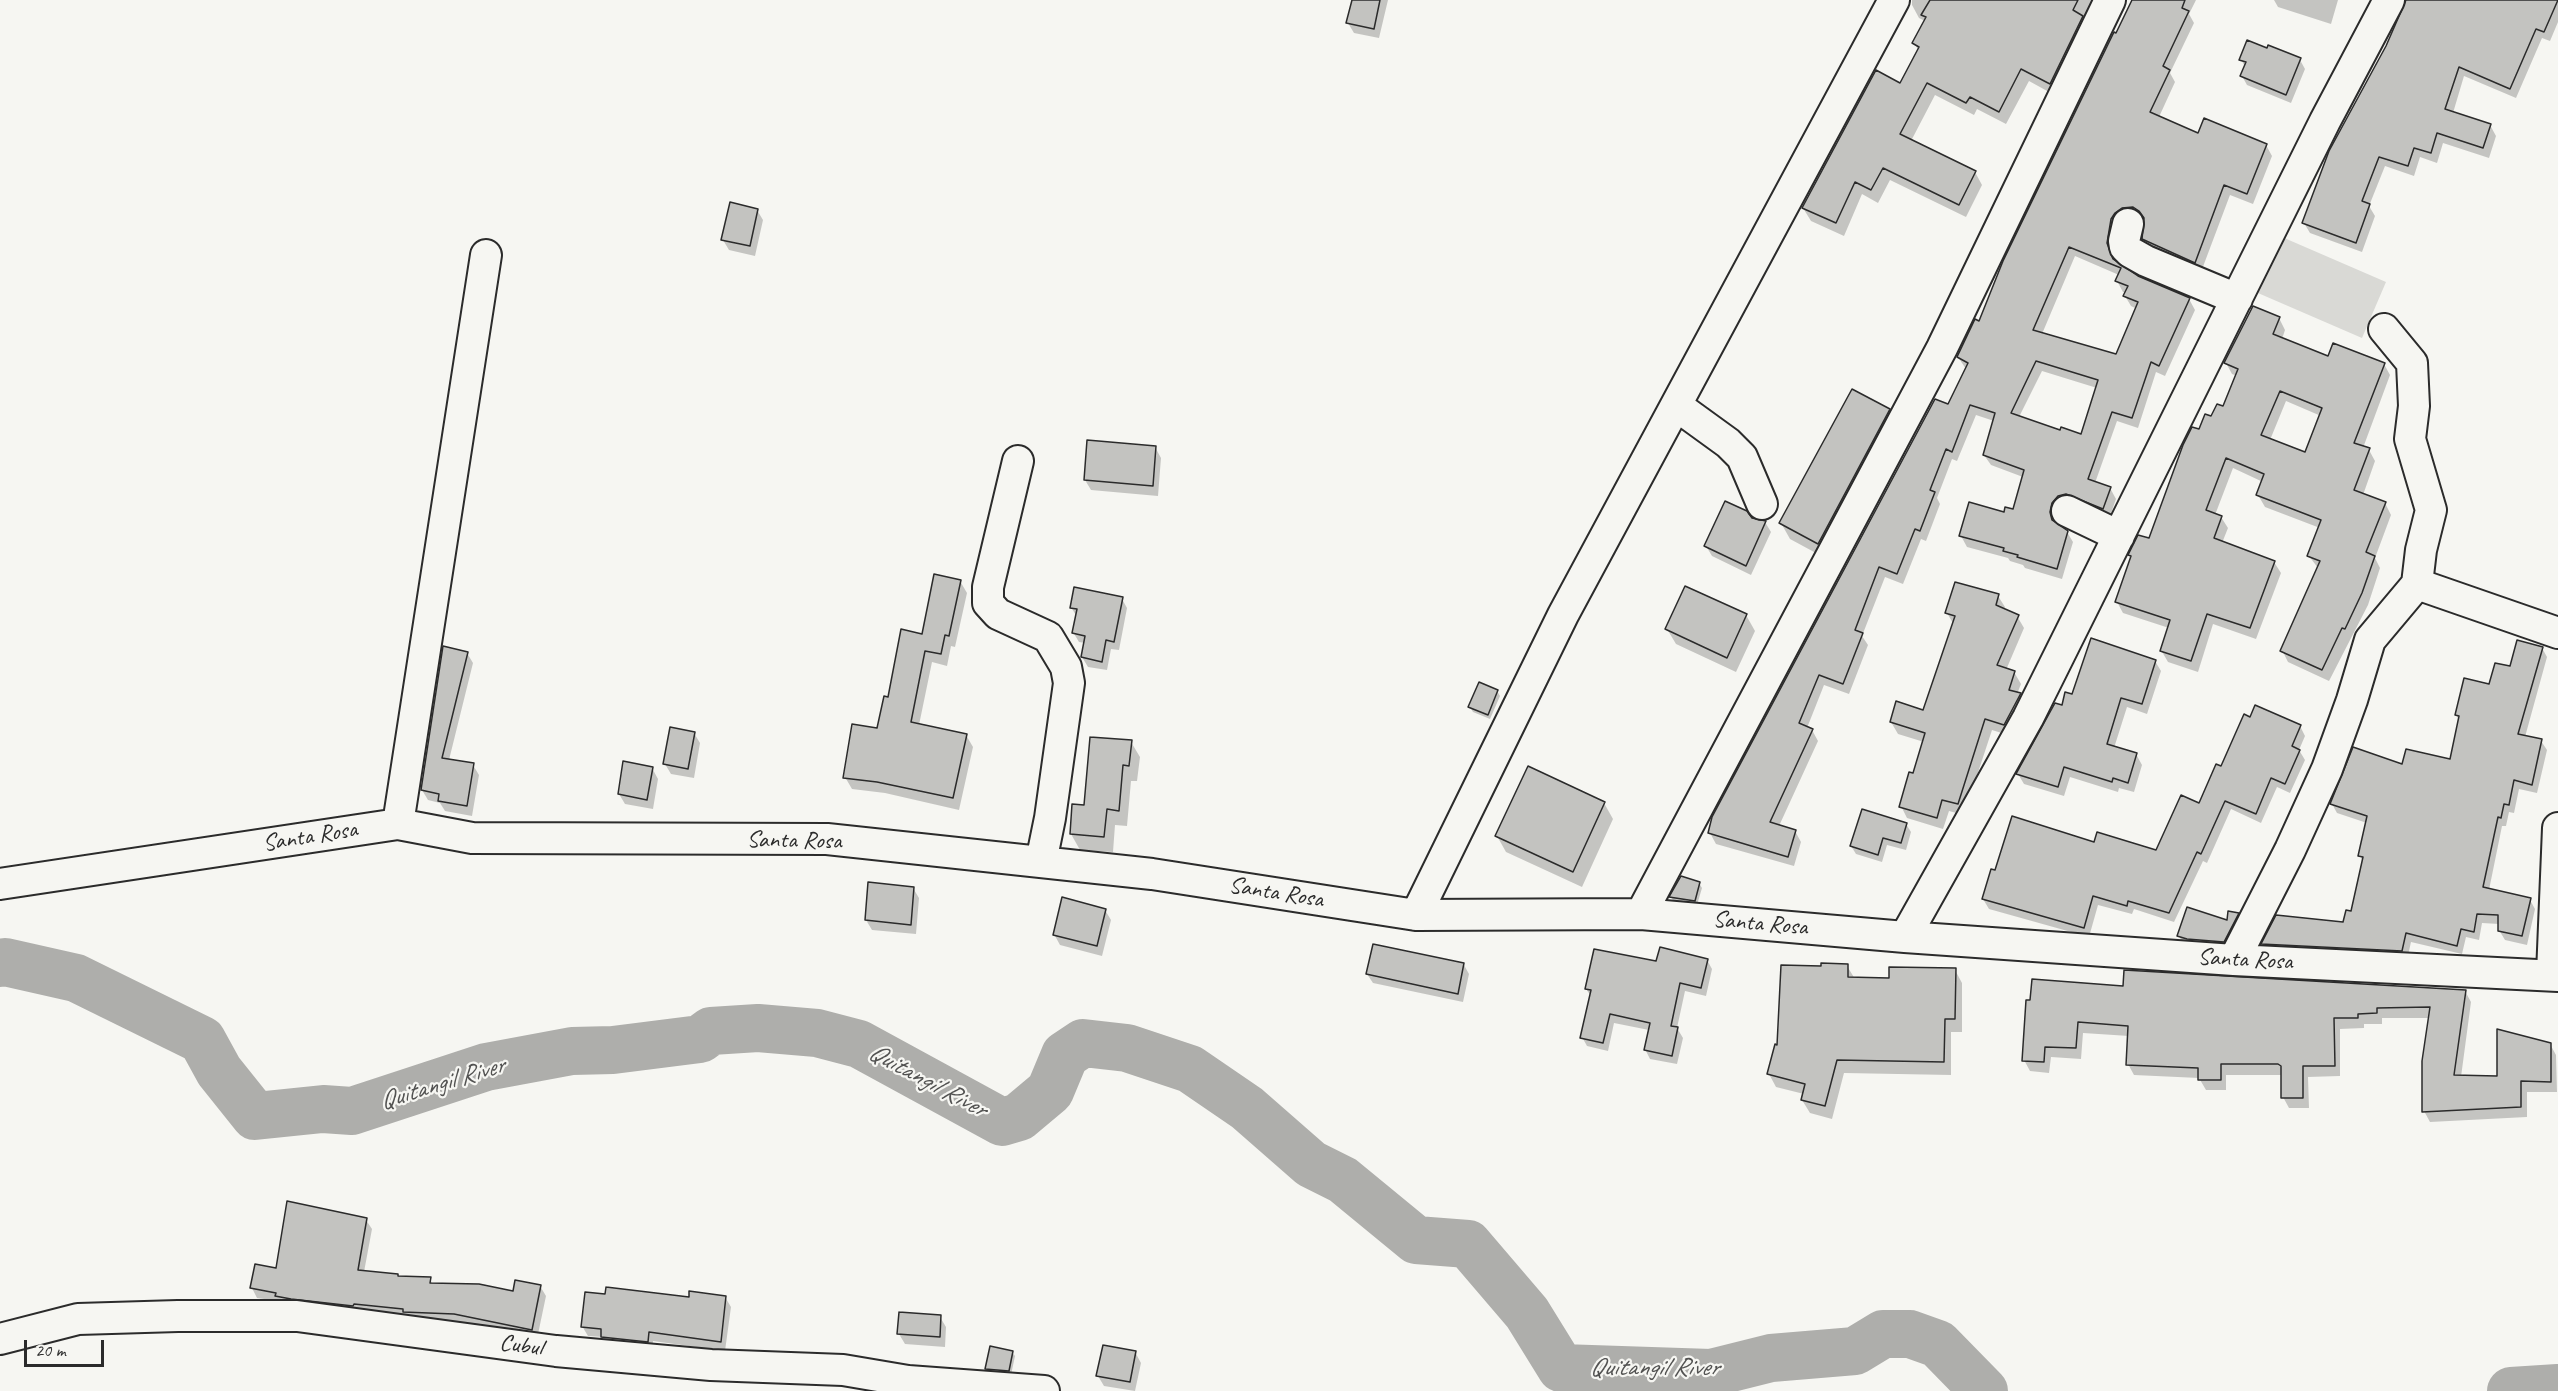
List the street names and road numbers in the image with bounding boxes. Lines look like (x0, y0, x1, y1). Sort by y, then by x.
street label: Santa Rosa (261, 815, 359, 859)
street label: Santa Rosa (746, 826, 842, 856)
street label: Santa Rosa (1227, 871, 1325, 915)
street label: Santa Rosa (1711, 906, 1809, 942)
street label: Santa Rosa (2197, 943, 2293, 977)
street label: Cubul (498, 1329, 544, 1363)

